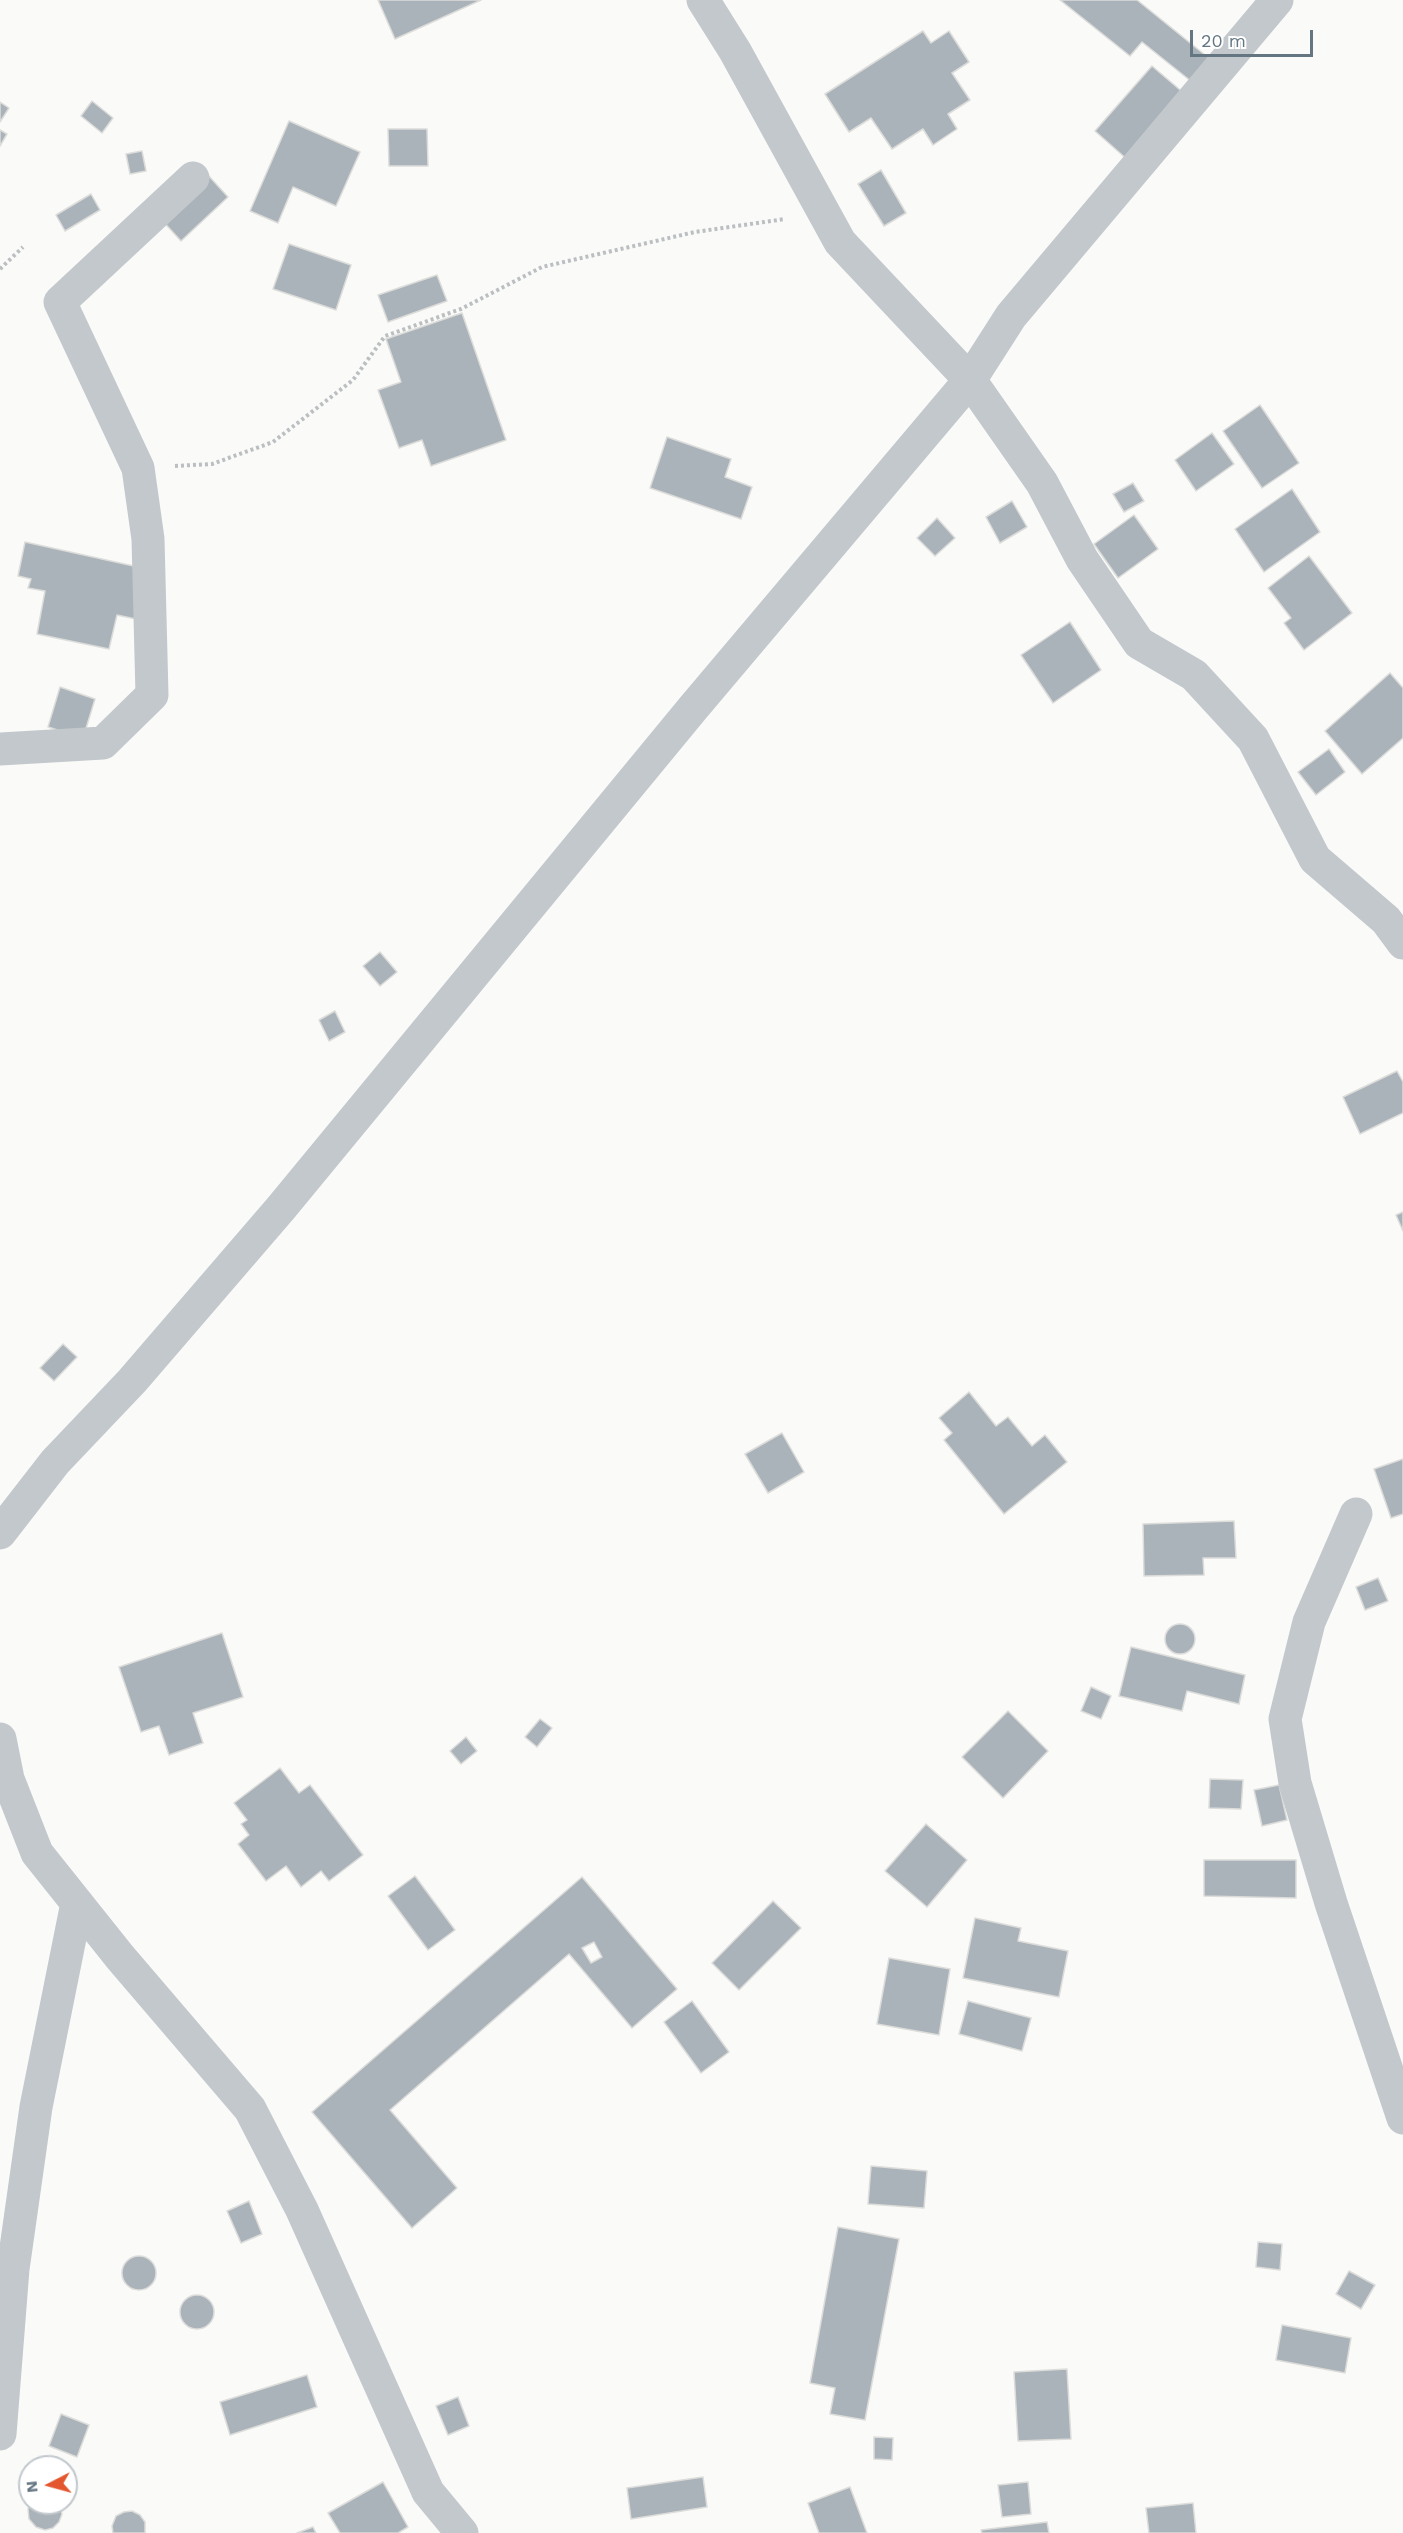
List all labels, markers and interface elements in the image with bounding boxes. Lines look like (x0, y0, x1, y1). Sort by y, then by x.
scale bar (1193, 18, 1316, 56)
text: 20 m (1201, 30, 1246, 51)
north arrow (18, 2455, 78, 2515)
text: N (22, 2480, 42, 2494)

